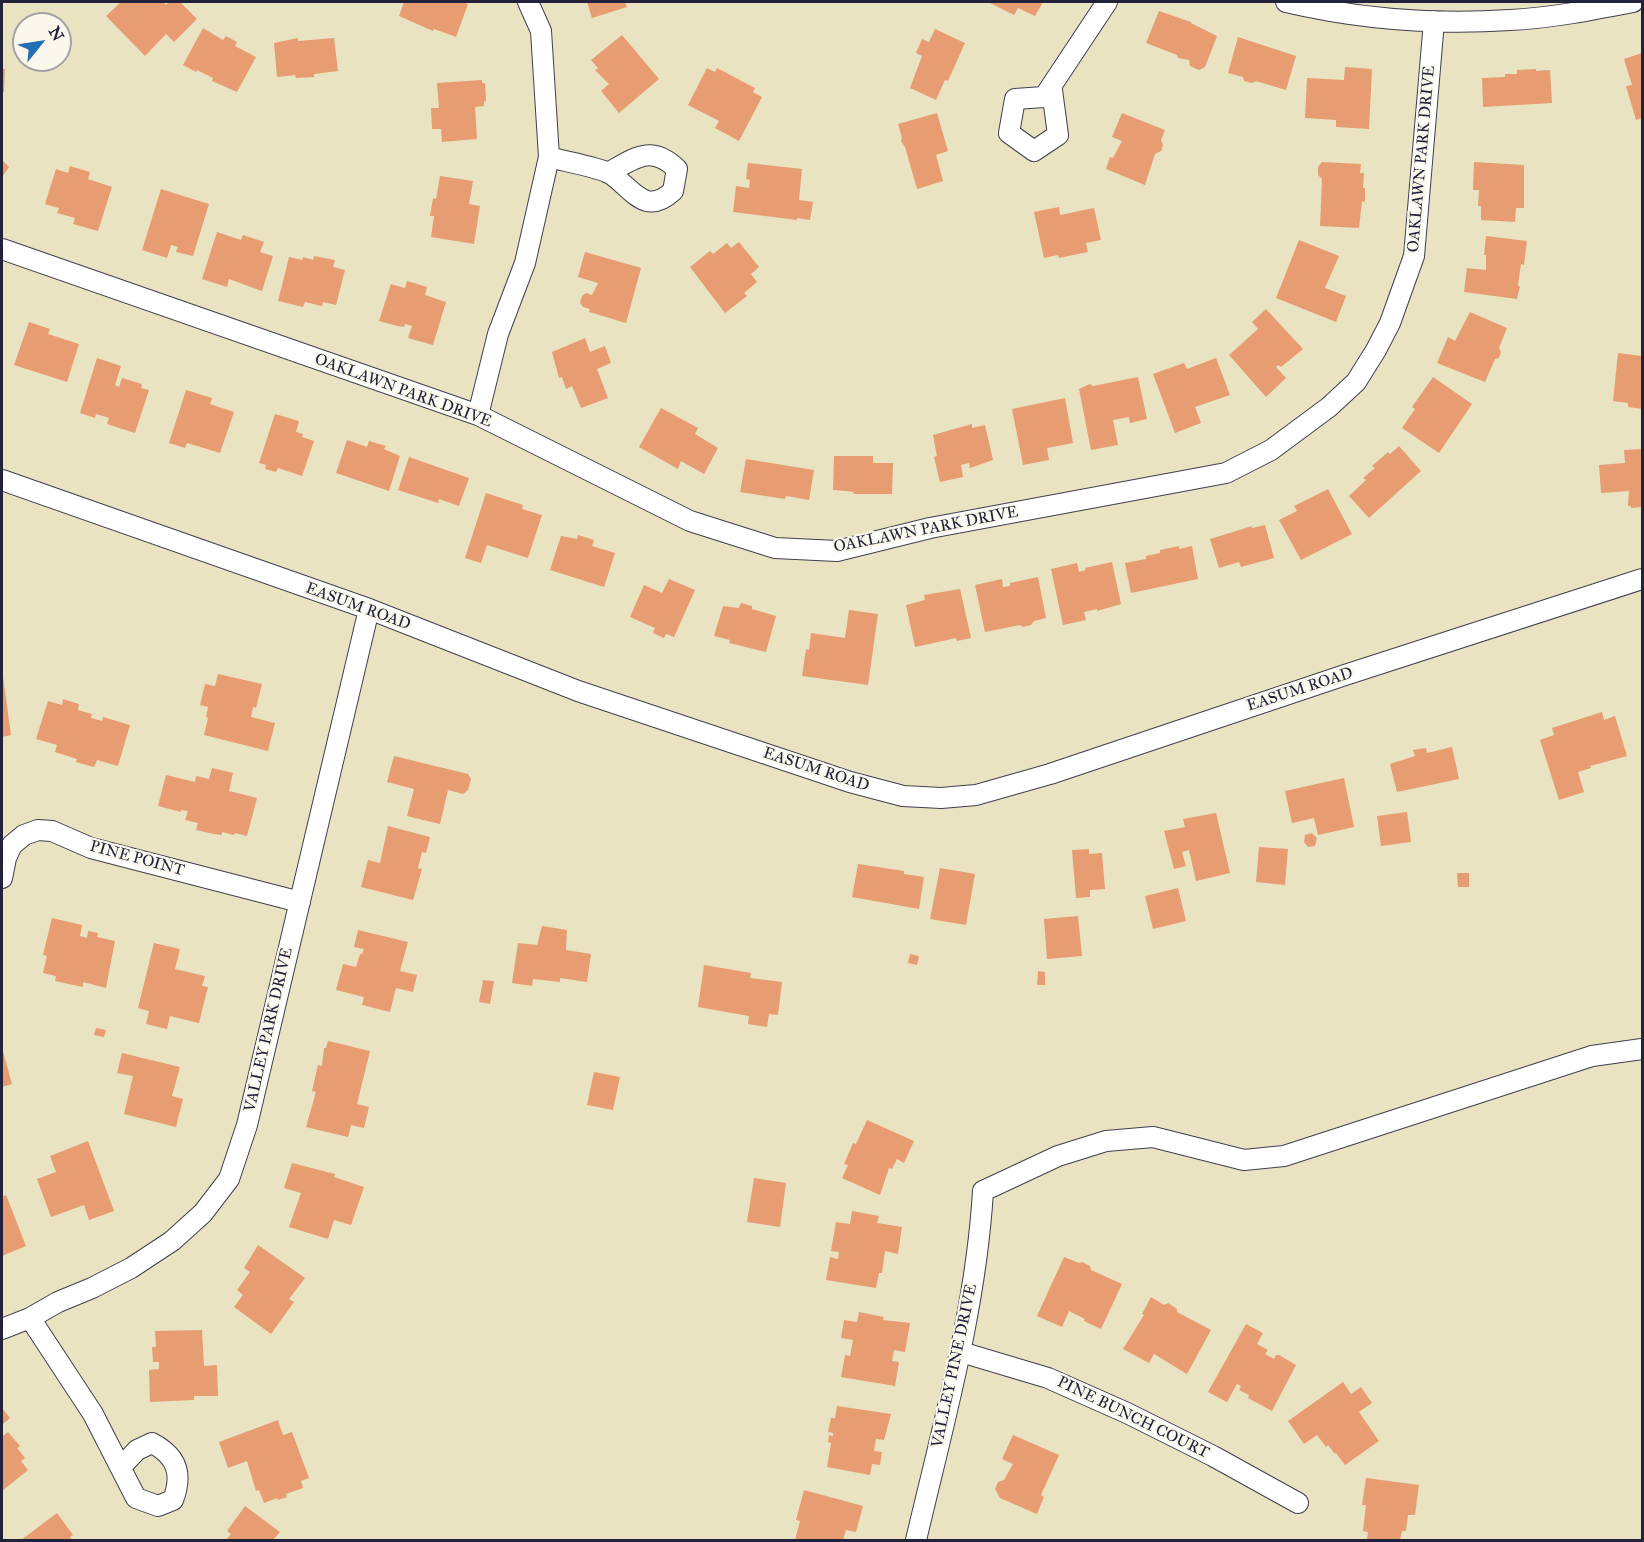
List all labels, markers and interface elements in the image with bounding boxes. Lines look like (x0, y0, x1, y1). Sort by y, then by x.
north arrow (12, 12, 72, 72)
text: N (45, 23, 68, 44)
street label: OAKLAWN PARK DRIVE (1404, 65, 1440, 253)
street label: OAKLAWN PARK DRIVE (312, 350, 494, 432)
street label: OAKLAWN PARK DRIVE (832, 503, 1020, 557)
street label: EASUM ROAD (303, 579, 413, 635)
street label: EASUM ROAD (1245, 664, 1355, 716)
street label: EASUM ROAD (761, 744, 871, 796)
street label: PINE POINT (88, 837, 186, 881)
street label: VALLEY PARK DRIVE (241, 946, 297, 1114)
street label: VALLEY PINE DRIVE (928, 1282, 982, 1450)
street label: PINE BUNCH COURT (1054, 1373, 1212, 1463)

